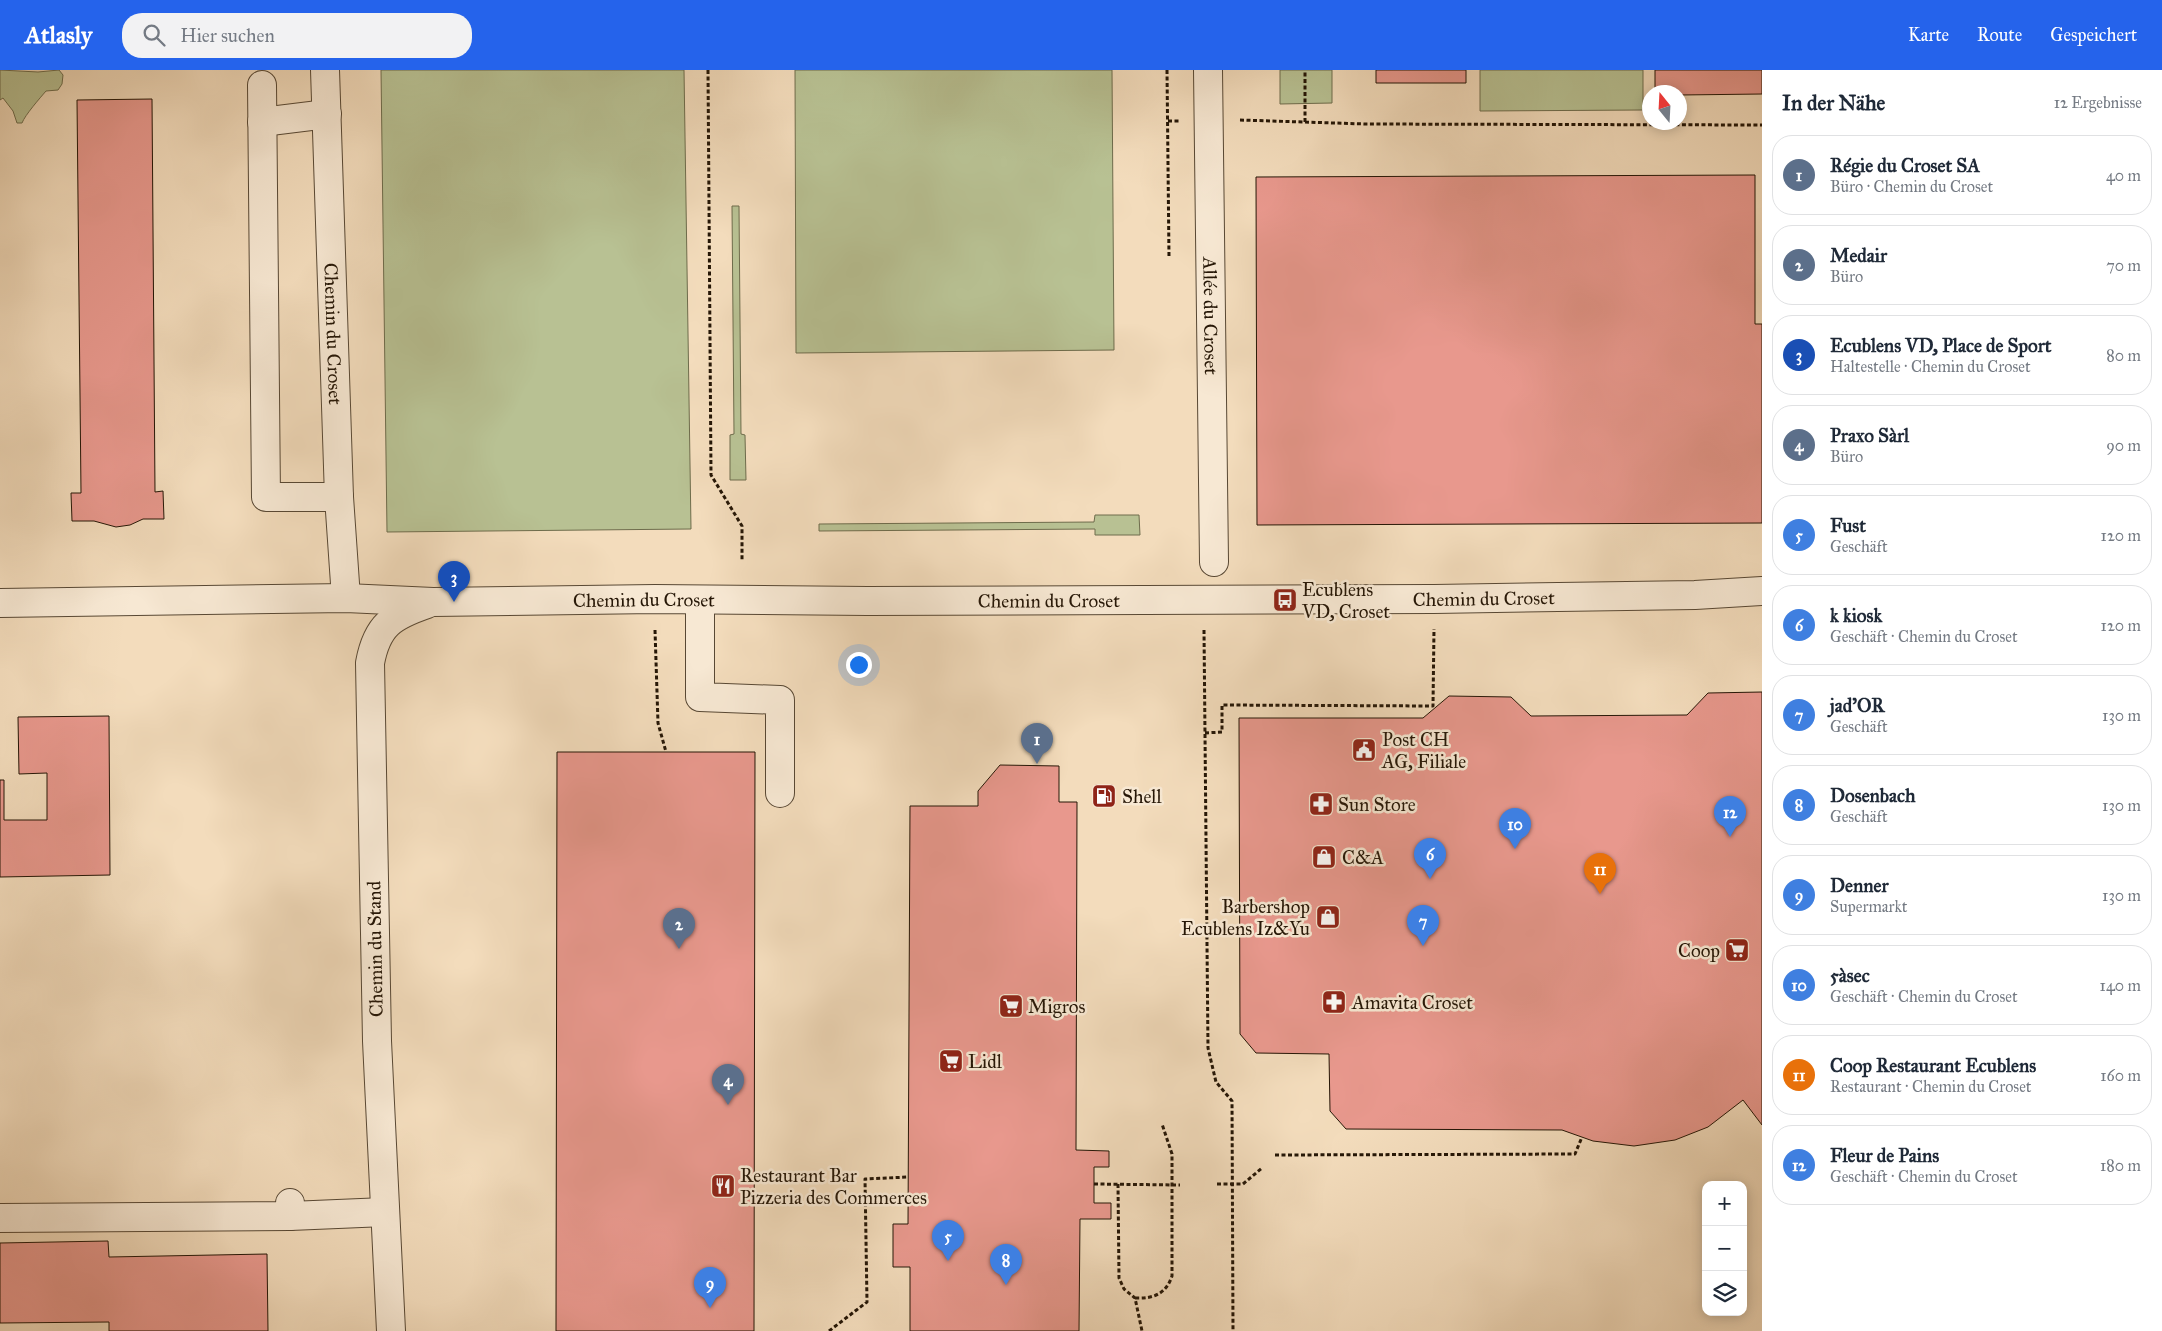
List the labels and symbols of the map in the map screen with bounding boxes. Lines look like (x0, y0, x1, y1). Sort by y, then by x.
north arrow (1642, 85, 1687, 130)
street label: Allée du Croset (1199, 256, 1223, 375)
street label: Chemin du Croset (320, 263, 347, 405)
pin: 3 (438, 561, 470, 602)
place label: Ecublens VD, Croset (1301, 578, 1390, 623)
street label: Chemin du Croset (1413, 586, 1555, 611)
street label: Chemin du Croset (573, 587, 715, 612)
bus stop icon: Ecublens VD, Croset (1272, 587, 1298, 613)
street label: Chemin du Croset (978, 589, 1120, 612)
your location (846, 652, 872, 678)
pin: 1 (1021, 723, 1053, 764)
place label: Post CH AG, Filiale (1381, 728, 1466, 773)
public building icon: Post CH AG, Filiale (1351, 737, 1377, 763)
fuel station icon: Shell (1091, 783, 1117, 809)
place label: Shell (1122, 785, 1162, 808)
pharmacy icon: Sun Store (1308, 791, 1334, 817)
place label: Sun Store (1338, 793, 1416, 816)
pin: 12 (1714, 796, 1746, 837)
pin: 10 (1499, 808, 1531, 849)
pin: 6 (1414, 838, 1446, 879)
shop icon: C&A (1311, 844, 1337, 870)
place label: C&A (1342, 846, 1384, 869)
pin: 11 (1584, 853, 1616, 894)
street label: Chemin du Stand (362, 880, 388, 1017)
place label: Barbershop Ecublens Iz&Yu (1181, 895, 1310, 940)
shop icon: Barbershop Ecublens Iz&Yu (1315, 904, 1341, 930)
pin: 7 (1407, 905, 1439, 946)
pin: 2 (663, 908, 695, 949)
supermarket icon: Coop (1724, 937, 1750, 963)
place label: Coop (1678, 939, 1720, 962)
pharmacy icon: Amavita Croset (1321, 989, 1347, 1015)
place label: Amavita Croset (1351, 991, 1473, 1014)
supermarket icon: Migros (998, 993, 1024, 1019)
place label: Migros (1028, 995, 1085, 1019)
supermarket icon: Lidl (938, 1048, 964, 1074)
place label: Lidl (968, 1050, 1003, 1073)
pin: 4 (712, 1064, 744, 1105)
place label: Restaurant Bar Pizzeria des Commerces (740, 1164, 927, 1209)
restaurant icon: Restaurant Bar Pizzeria des Commerces (710, 1173, 736, 1199)
pin: 5 (932, 1220, 964, 1261)
pin: 8 (990, 1244, 1022, 1285)
pin: 9 (694, 1267, 726, 1308)

